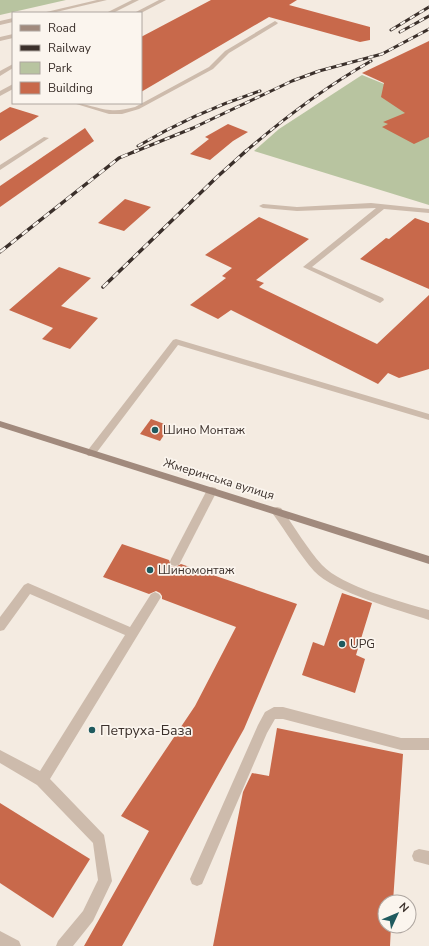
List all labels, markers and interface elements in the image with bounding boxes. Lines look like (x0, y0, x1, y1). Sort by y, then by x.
legend (12, 12, 142, 104)
text: Road (48, 20, 76, 36)
text: Railway (48, 40, 92, 56)
text: Park (48, 60, 73, 76)
text: Building (48, 80, 93, 96)
place label: Шино Монтаж (163, 422, 245, 438)
marker: Шино Монтаж (150, 425, 160, 435)
street label: Жмеринська вулиця (162, 455, 276, 503)
place label: Шиномонтаж (158, 562, 235, 578)
marker: Шиномонтаж (145, 565, 155, 575)
place label: UPG (350, 636, 375, 652)
marker: UPG (337, 639, 347, 649)
place label: Петруха-База (100, 721, 192, 740)
marker: Петруха-База (87, 725, 97, 735)
north arrow (377, 894, 417, 934)
text: N (396, 899, 412, 916)

